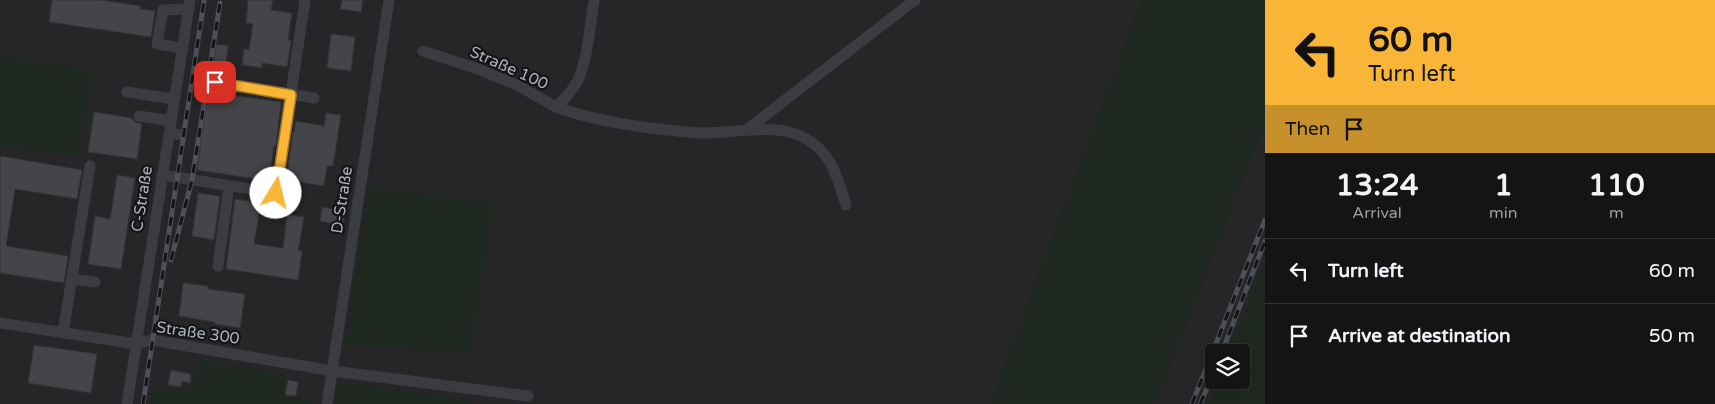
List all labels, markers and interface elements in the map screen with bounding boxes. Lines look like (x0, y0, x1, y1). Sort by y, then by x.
text: 60 m (1368, 19, 1453, 61)
icon: left (1285, 20, 1350, 85)
street label: Straße 100 (467, 42, 551, 94)
pin (194, 61, 236, 103)
text: Turn left (1368, 61, 1456, 87)
icon: arrive (201, 68, 229, 96)
icon: arrive (1340, 115, 1368, 143)
text: Then (1285, 118, 1330, 140)
street label: C-Straße (127, 165, 157, 233)
street label: D-Straße (327, 165, 357, 235)
position arrow (249, 166, 301, 218)
text: 13:24 (1335, 167, 1419, 204)
text: 1 (1494, 167, 1513, 204)
text: 110 (1588, 167, 1645, 204)
text: Arrival (1352, 203, 1402, 223)
text: min (1489, 203, 1518, 223)
text: m (1609, 203, 1624, 223)
icon: left (1285, 257, 1313, 285)
text: Turn left (1328, 260, 1404, 282)
text: 60 m (1649, 260, 1695, 282)
street label: Straße 300 (155, 317, 241, 349)
icon: arrive (1285, 322, 1313, 350)
text: Arrive at destination (1328, 325, 1511, 347)
text: 50 m (1649, 325, 1695, 347)
map controls (1205, 344, 1250, 389)
button: layers (1205, 344, 1250, 389)

